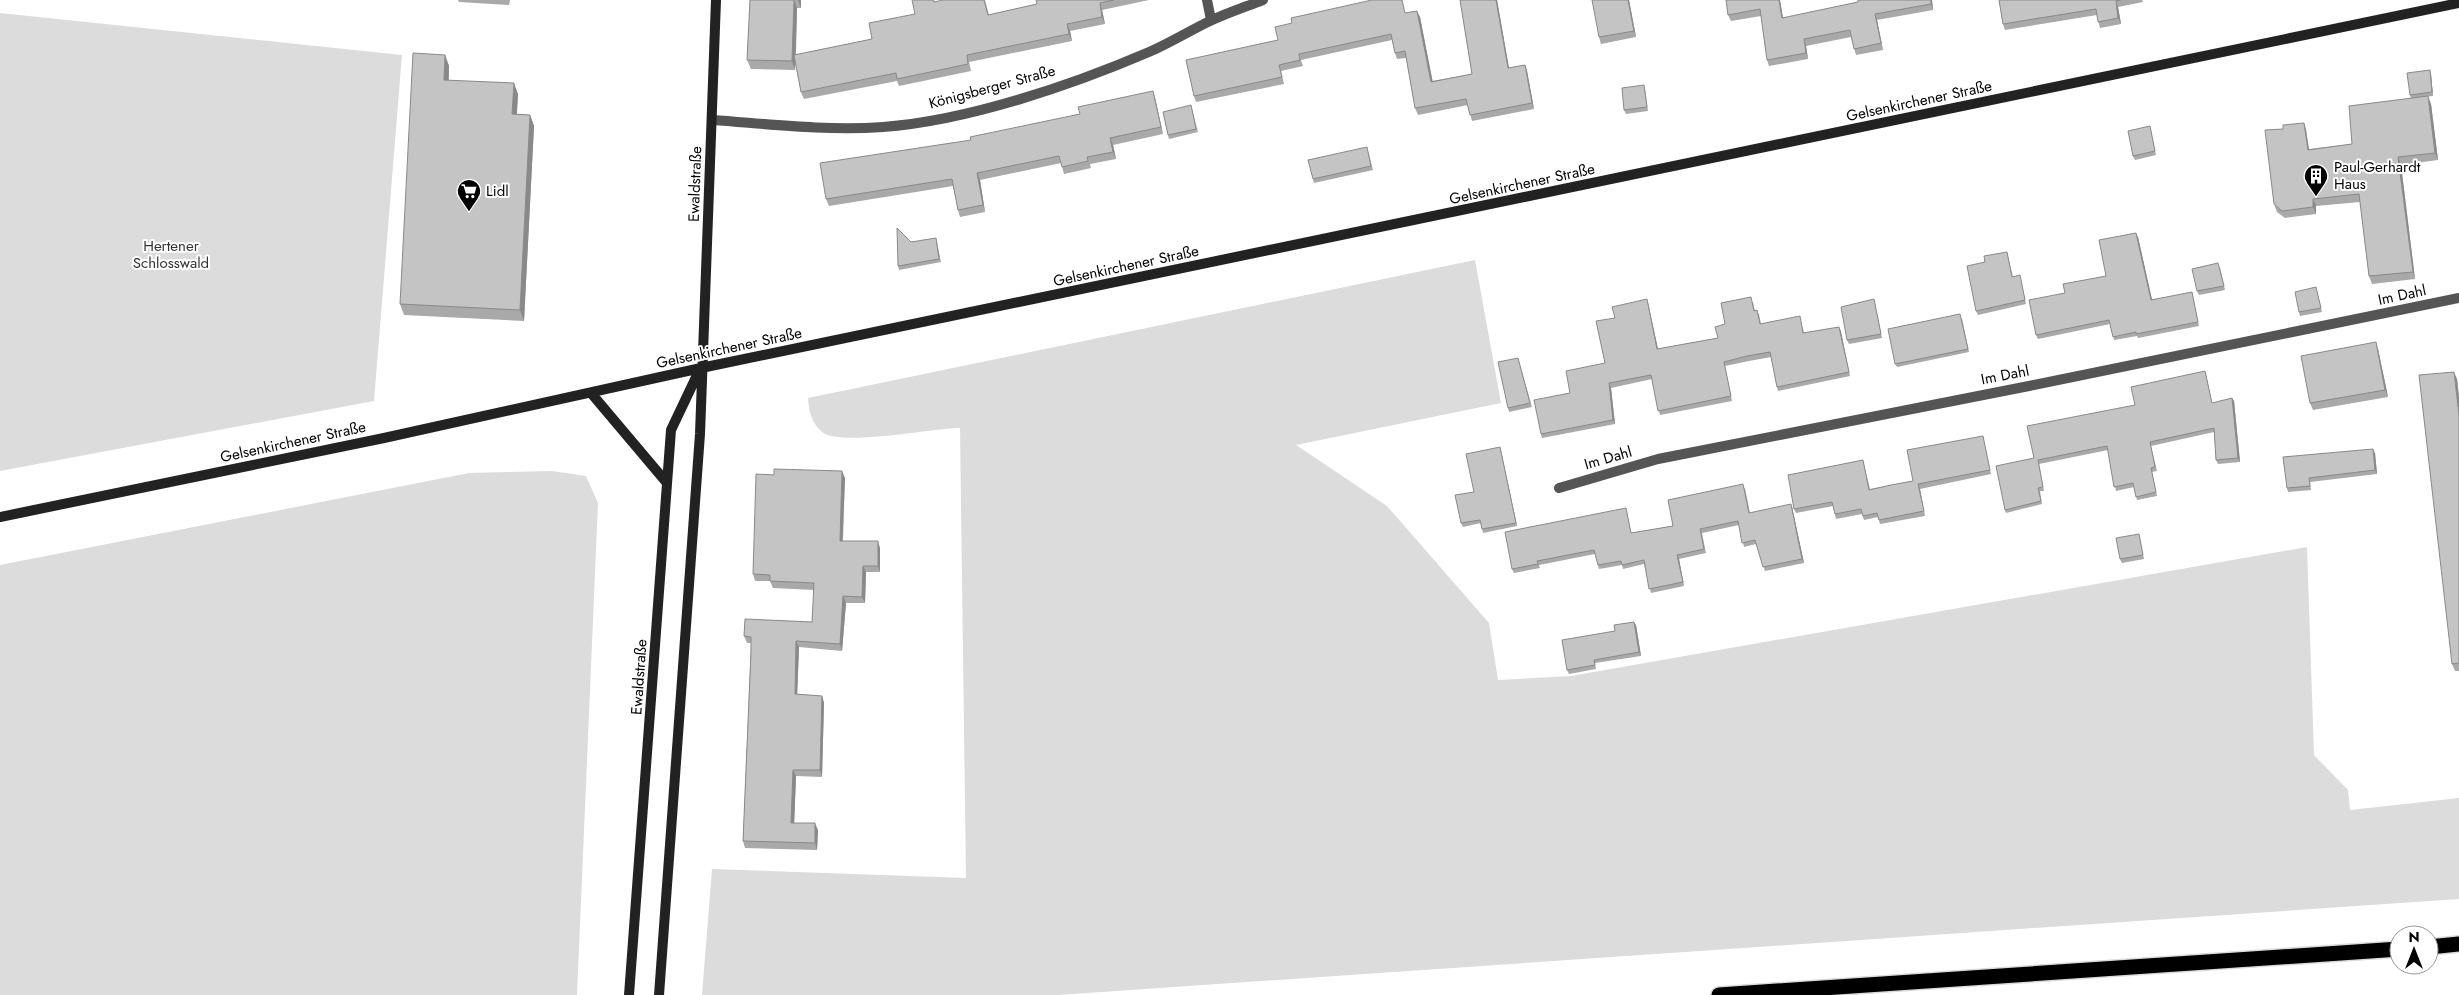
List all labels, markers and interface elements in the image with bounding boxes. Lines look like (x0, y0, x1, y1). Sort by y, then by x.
street label: Königsberger Straße (926, 59, 1058, 114)
street label: Gelsenkirchener Straße (1844, 75, 1994, 127)
street label: Ewaldstraße (683, 145, 707, 222)
place label: Paul-Gerhardt Haus (2334, 156, 2421, 195)
street label: Gelsenkirchener Straße (1447, 158, 1597, 210)
building icon: Paul-Gerhardt Haus (2303, 163, 2329, 197)
supermarket icon: Lidl (456, 178, 482, 212)
place label: Lidl (486, 180, 509, 202)
park label: Hertener Schlosswald (133, 235, 209, 274)
street label: Gelsenkirchener Straße (1051, 240, 1201, 292)
street label: Im Dahl (2376, 279, 2428, 311)
street label: Gelsenkirchener Straße (654, 322, 804, 374)
street label: Im Dahl (1979, 360, 2031, 390)
street label: Gelsenkirchener Straße (218, 416, 368, 468)
street label: Im Dahl (1582, 441, 1634, 475)
street label: Ewaldstraße (625, 638, 653, 716)
north arrow (2389, 925, 2439, 975)
text: N (2408, 927, 2420, 947)

